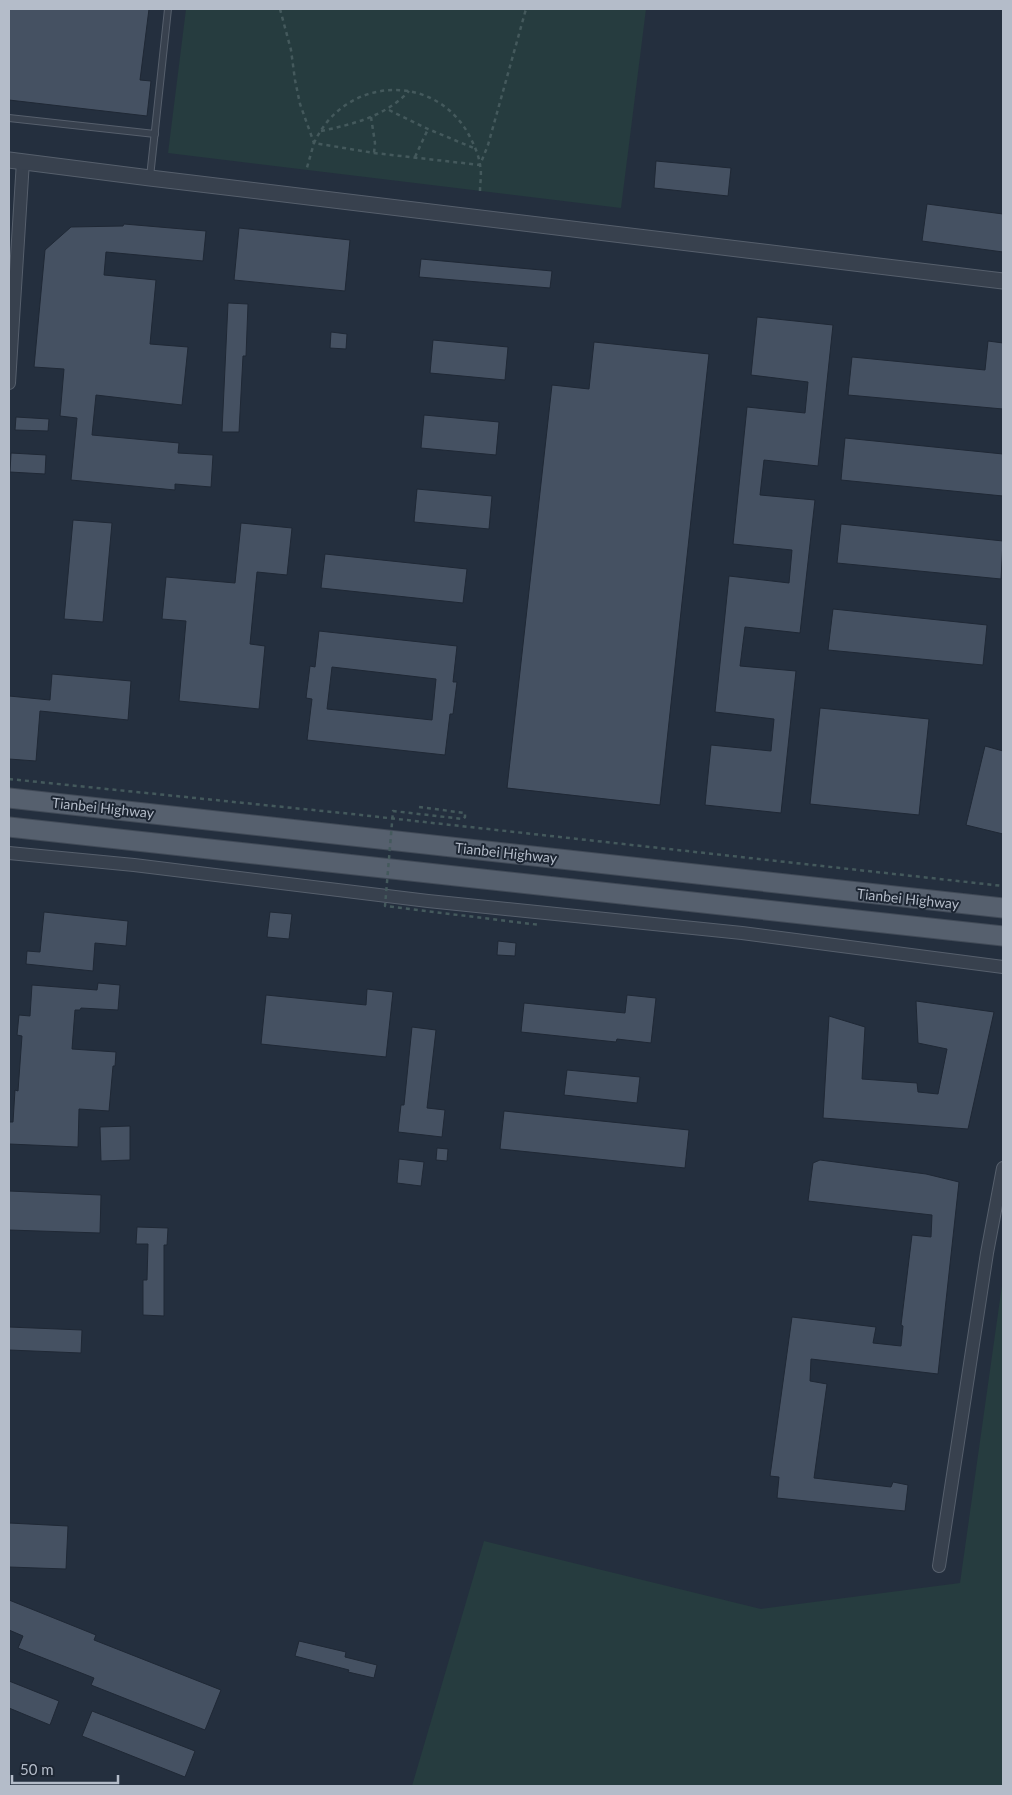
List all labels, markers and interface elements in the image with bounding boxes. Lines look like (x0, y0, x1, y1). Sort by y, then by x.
street label: Tianbei Highway (51, 794, 156, 821)
street label: Tianbei Highway (454, 839, 559, 866)
street label: Tianbei Highway (856, 885, 961, 912)
scale bar (12, 1752, 119, 1784)
text: 50 m (20, 1760, 54, 1778)

